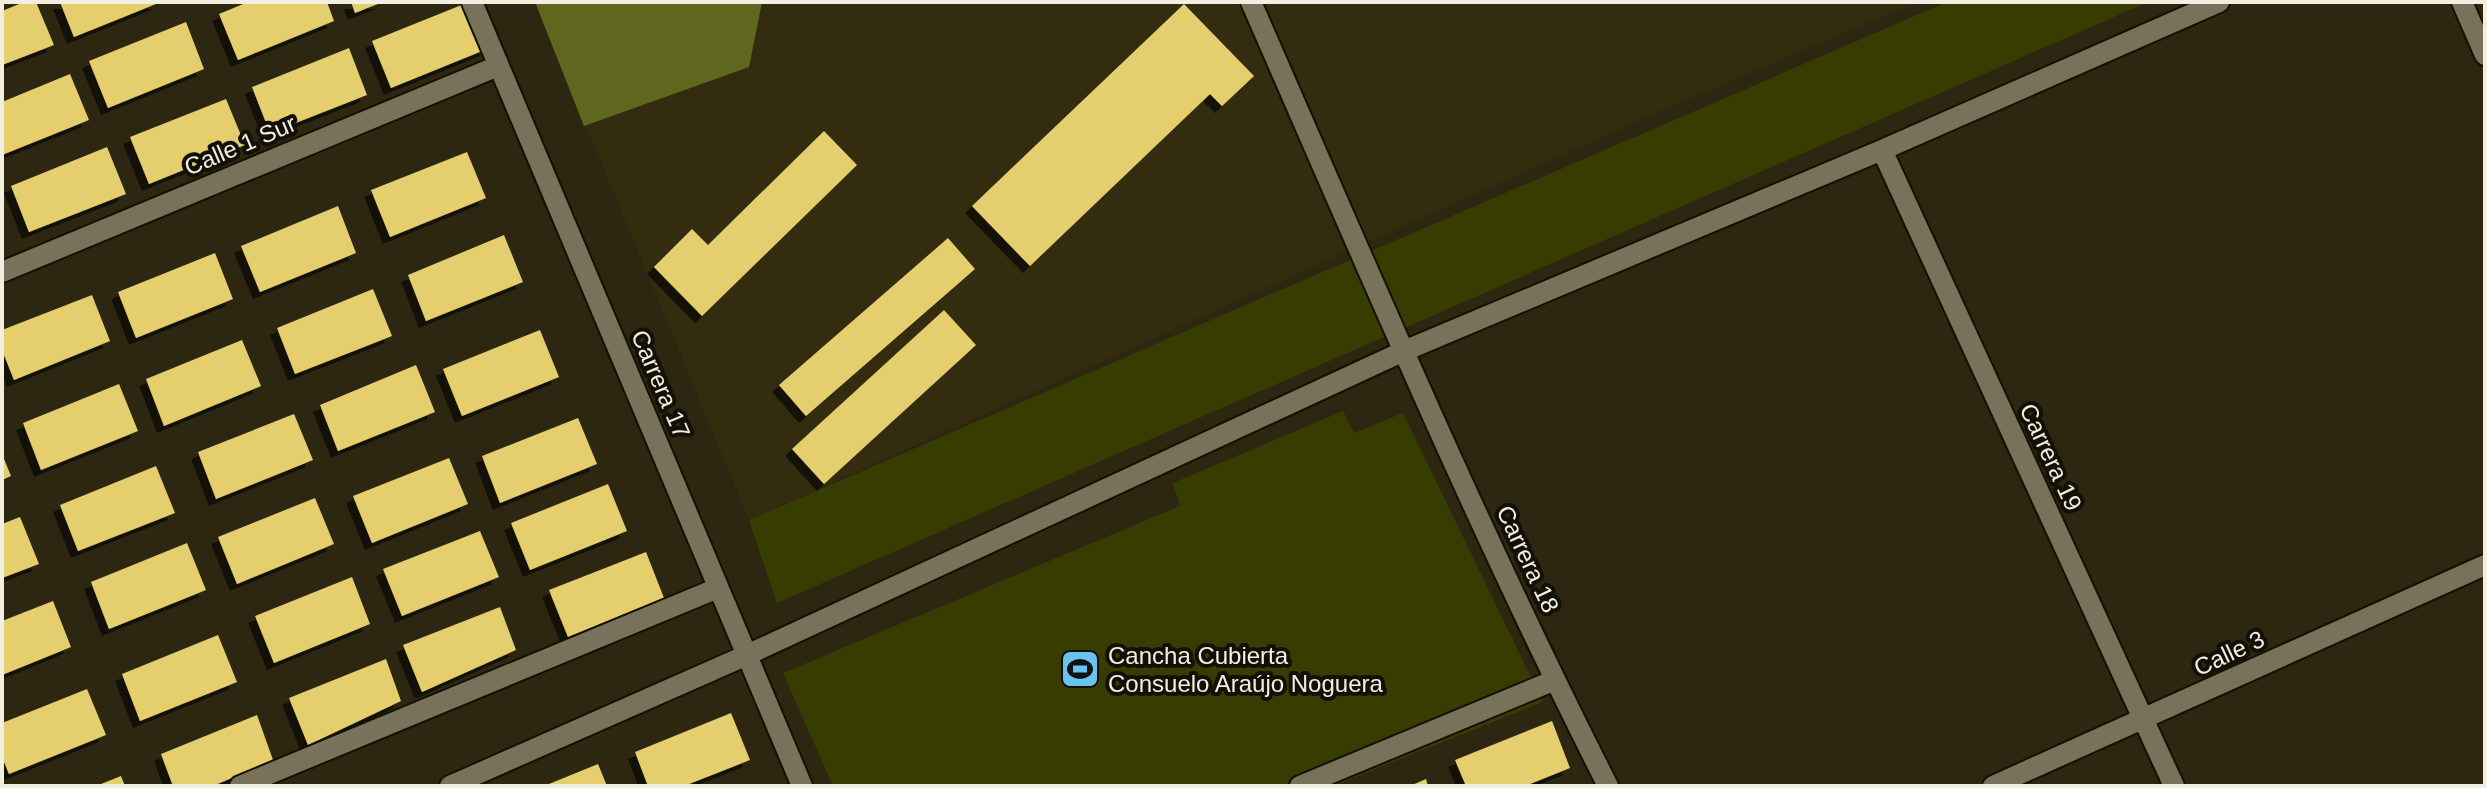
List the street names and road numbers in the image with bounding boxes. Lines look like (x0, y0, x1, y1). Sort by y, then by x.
street label: Calle 1 Sur (180, 109, 300, 181)
street label: Carrera 17 (626, 326, 696, 442)
street label: Carrera 19 (2015, 399, 2087, 515)
street label: Carrera 18 (1492, 501, 1564, 617)
street label: Calle 3 (2189, 625, 2269, 681)

